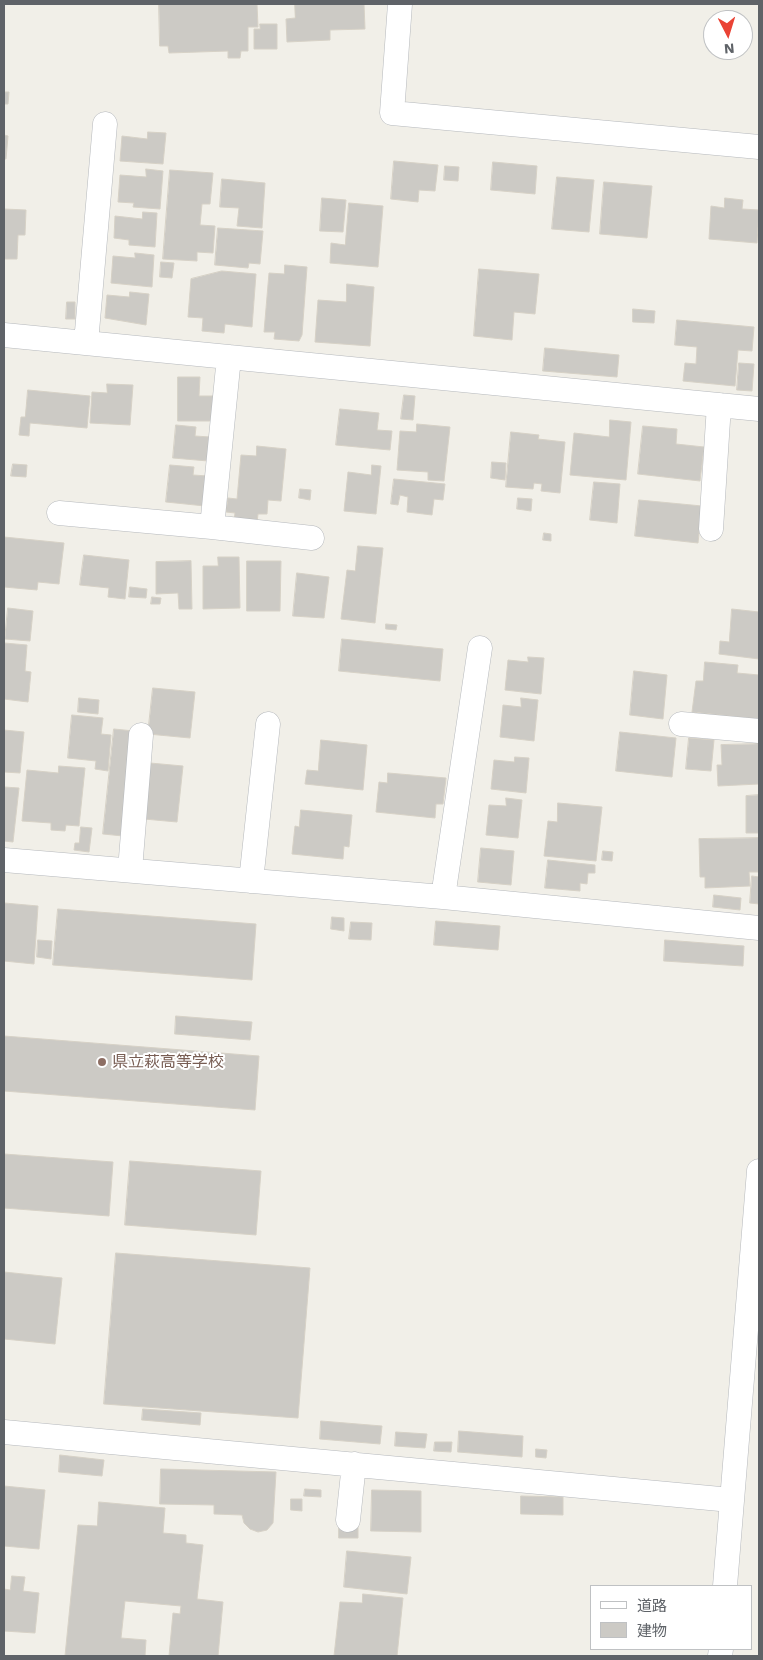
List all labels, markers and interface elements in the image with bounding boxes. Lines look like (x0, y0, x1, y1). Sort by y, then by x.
north arrow (703, 10, 753, 60)
text: N (723, 41, 735, 57)
place label: 県立萩高等学校 (112, 1052, 224, 1072)
marker: 県立萩高等学校 (96, 1056, 108, 1068)
legend (590, 1585, 753, 1650)
text: 道路 (637, 1597, 667, 1615)
text: 建物 (637, 1622, 667, 1640)

